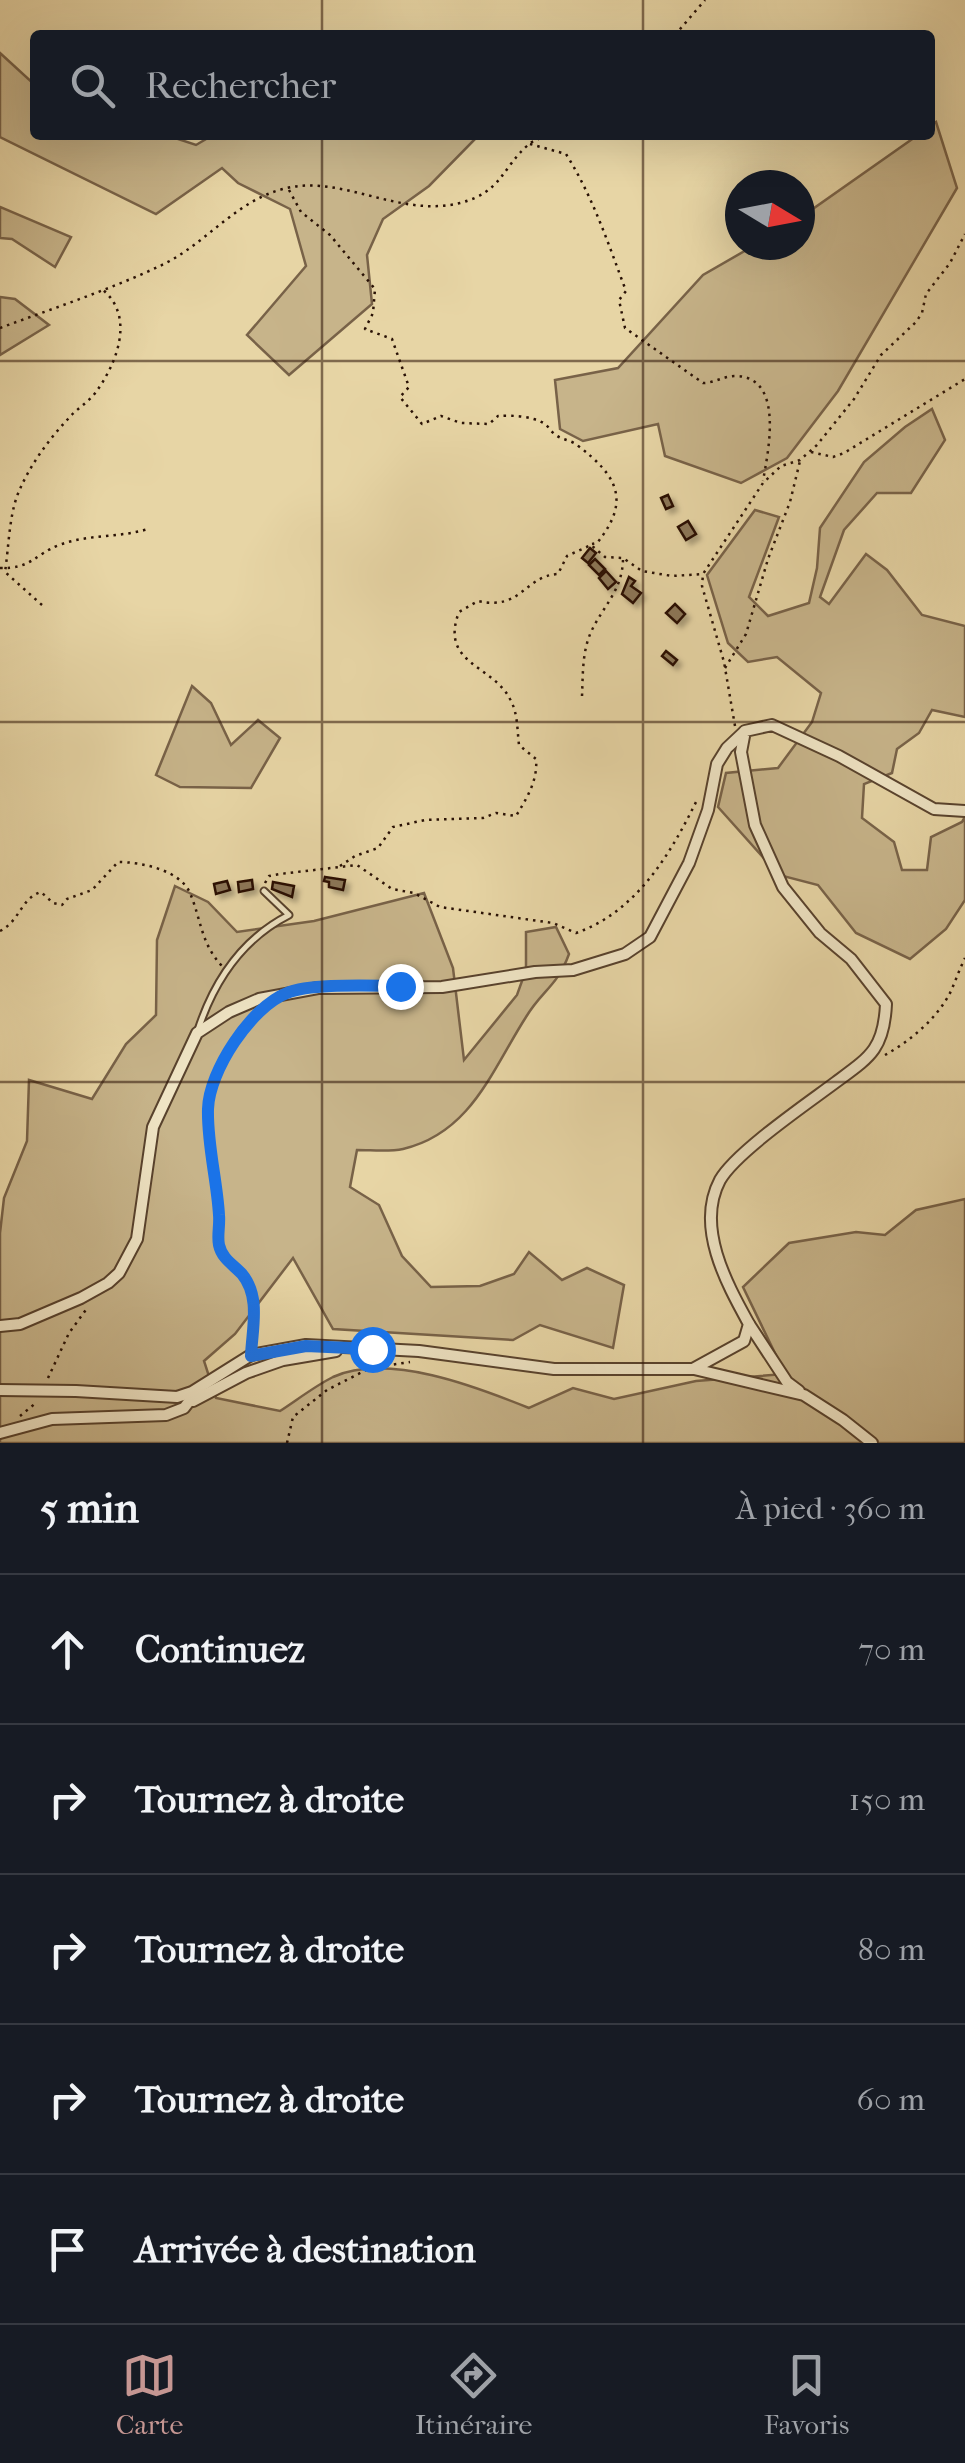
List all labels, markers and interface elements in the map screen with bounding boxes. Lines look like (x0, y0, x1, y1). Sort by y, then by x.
search box (30, 30, 935, 140)
icon: search (65, 58, 120, 113)
text: Rechercher (145, 63, 336, 108)
north arrow (725, 170, 815, 260)
route end (378, 964, 424, 1010)
route start (350, 1327, 396, 1373)
text: 5 min (40, 1484, 139, 1533)
text: À pied · 360 m (736, 1490, 925, 1527)
icon: ahead (40, 1622, 95, 1677)
text: Continuez (135, 1627, 305, 1672)
text: 70 m (859, 1631, 925, 1668)
icon: right (40, 1772, 95, 1827)
text: Tournez à droite (135, 1777, 404, 1822)
text: 150 m (849, 1781, 925, 1818)
icon: right (40, 1922, 95, 1977)
text: Tournez à droite (135, 1927, 404, 1972)
text: 80 m (858, 1931, 925, 1968)
icon: right (40, 2072, 95, 2127)
text: Tournez à droite (135, 2077, 404, 2122)
text: 60 m (857, 2081, 925, 2118)
icon: arrive (40, 2222, 95, 2277)
text: Arrivée à destination (135, 2227, 476, 2272)
tab: Carte (116, 2348, 183, 2441)
tab: Itinéraire (415, 2348, 532, 2441)
tab: Favoris (764, 2348, 849, 2441)

